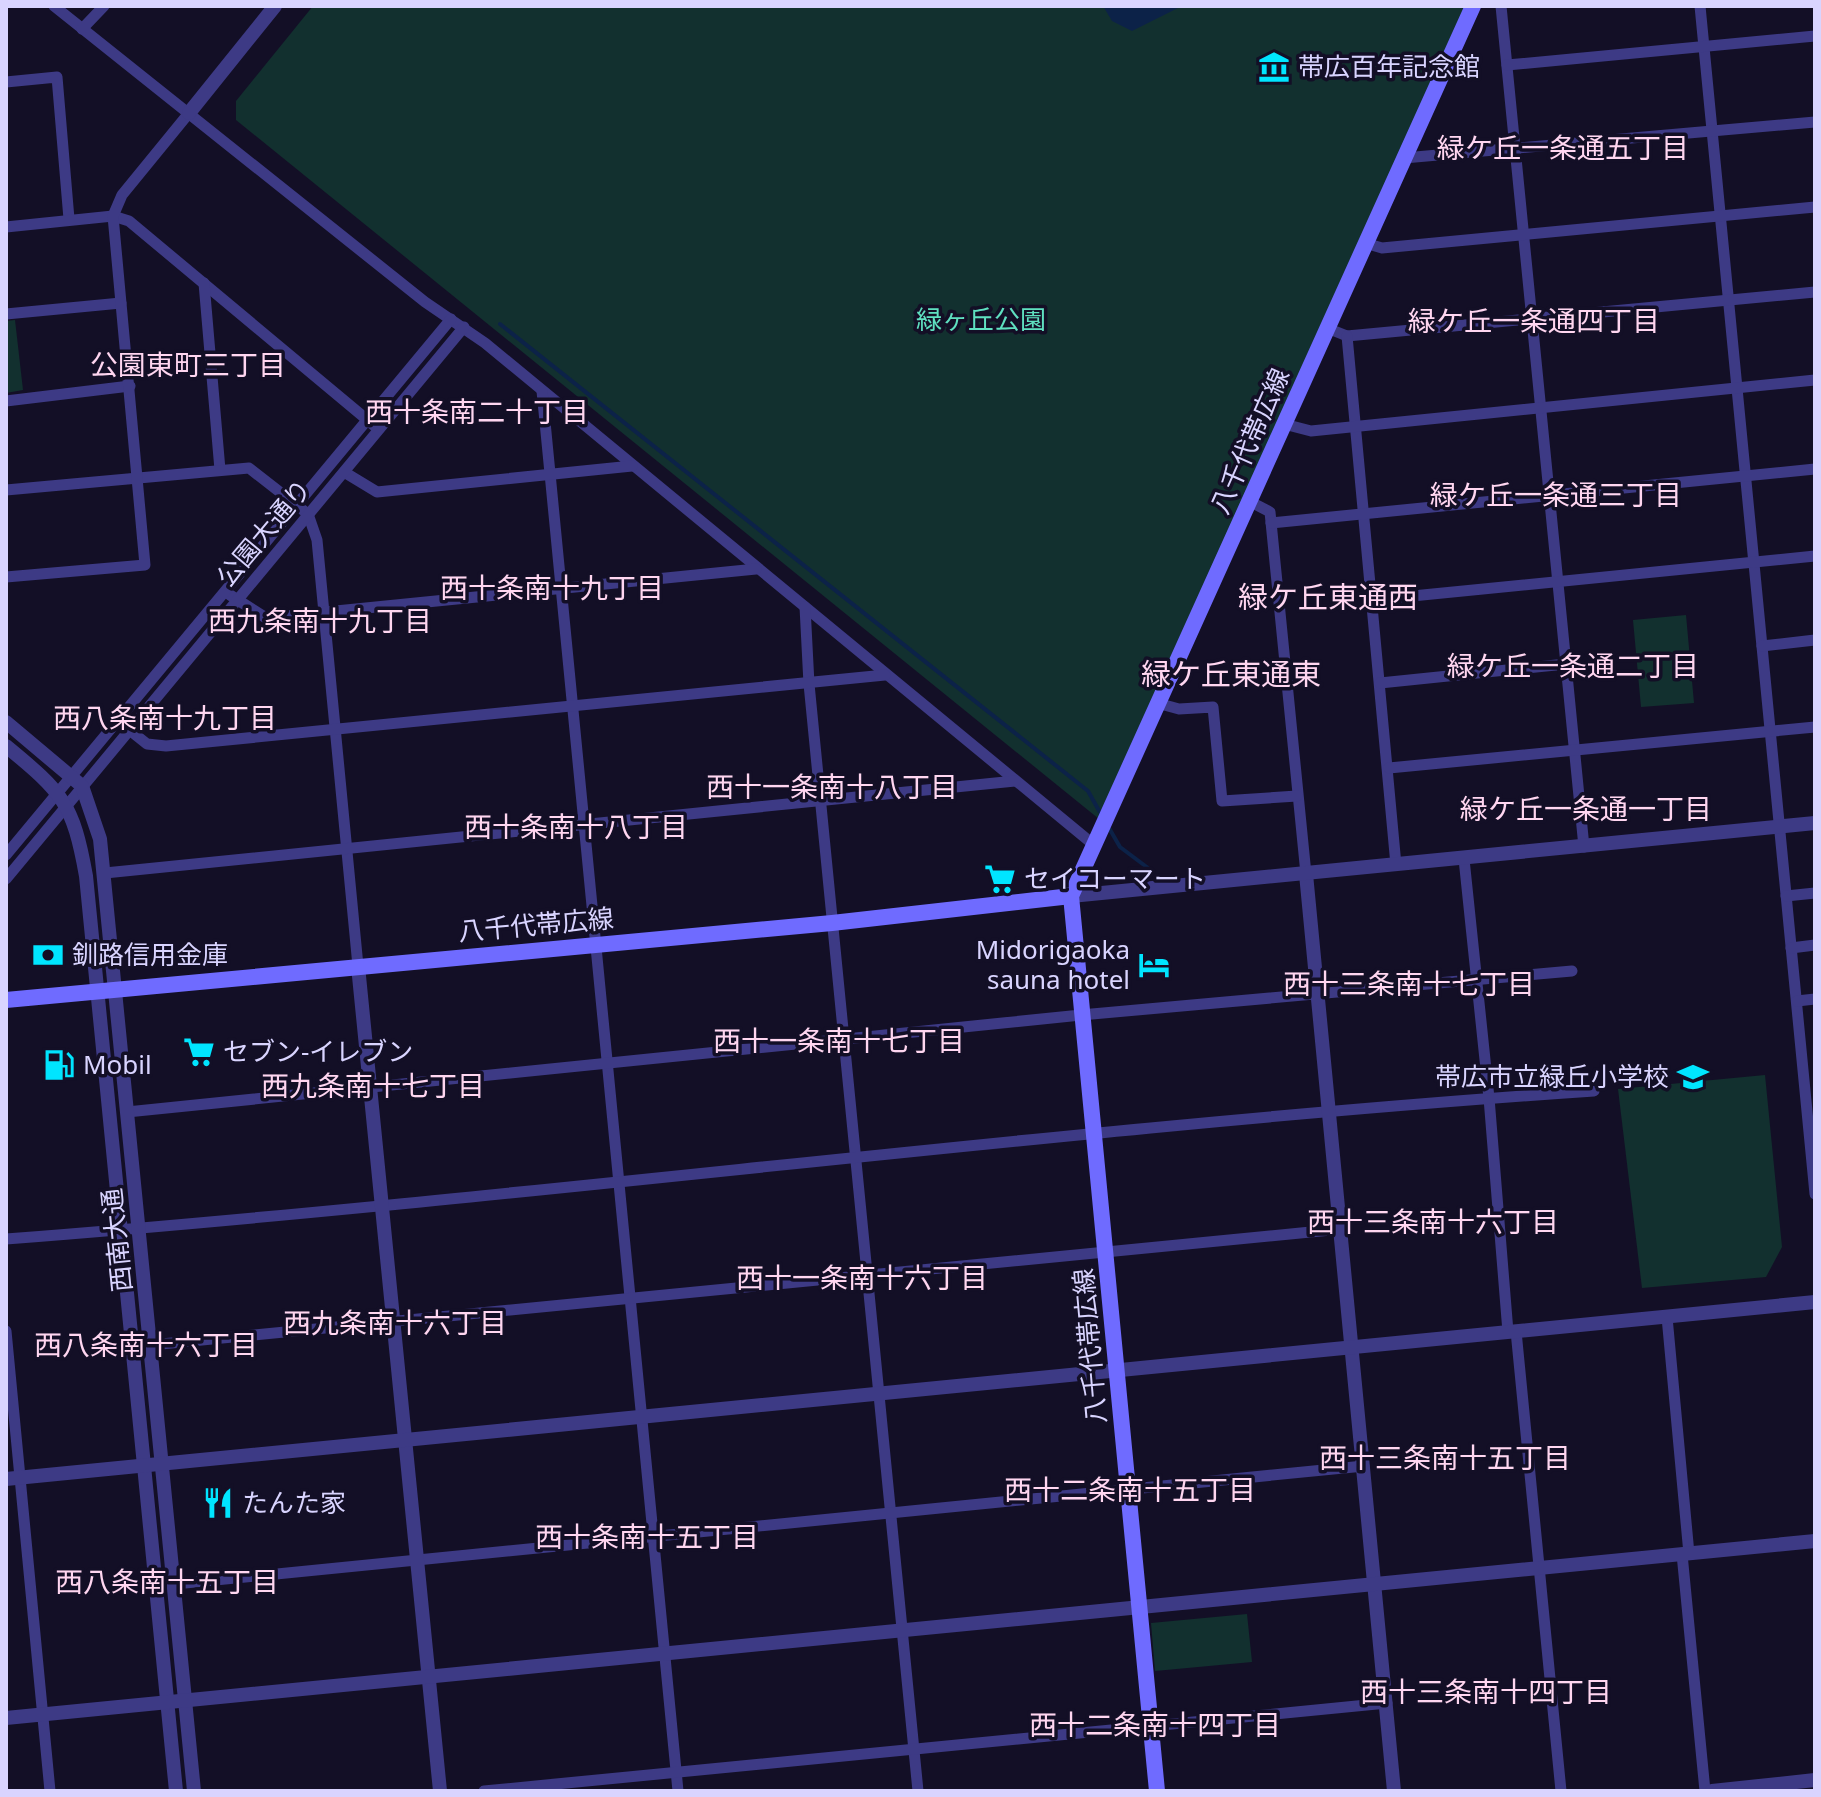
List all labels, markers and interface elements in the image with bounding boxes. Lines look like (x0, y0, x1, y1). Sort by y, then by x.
place label: 帯広百年記念館 (1298, 48, 1480, 84)
museum icon: 帯広百年記念館 (1257, 50, 1291, 84)
district label: 緑ケ丘一条通五丁目 (1437, 128, 1689, 166)
park label: 緑ヶ丘公園 (916, 301, 1046, 337)
district label: 緑ケ丘一条通四丁目 (1408, 301, 1660, 339)
district label: 公園東町三丁目 (90, 345, 286, 383)
street label: 八千代帯広線 (1201, 362, 1297, 519)
district label: 西十条南二十丁目 (365, 392, 589, 430)
street label: 公園大通り (208, 471, 319, 594)
district label: 緑ケ丘一条通三丁目 (1430, 475, 1682, 513)
district label: 西十条南十九丁目 (440, 568, 664, 606)
district label: 緑ケ丘東通西 (1238, 576, 1418, 617)
district label: 西九条南十九丁目 (208, 601, 432, 639)
district label: 緑ケ丘一条通二丁目 (1447, 646, 1699, 684)
district label: 緑ケ丘東通東 (1141, 653, 1321, 694)
district label: 西八条南十九丁目 (53, 698, 277, 736)
district label: 西十一条南十八丁目 (706, 767, 958, 805)
district label: 緑ケ丘一条通一丁目 (1460, 789, 1712, 827)
district label: 西十条南十八丁目 (464, 807, 688, 845)
place label: セイコーマート (1024, 860, 1206, 896)
supermarket icon: セイコーマート (983, 862, 1017, 896)
street label: 八千代帯広線 (457, 899, 615, 949)
place label: Midorigaoka sauna hotel (976, 931, 1130, 997)
place label: 釧路信用金庫 (72, 936, 228, 972)
bank icon: 釧路信用金庫 (31, 938, 65, 972)
hotel icon: Midorigaoka sauna hotel (1137, 948, 1171, 982)
district label: 西十三条南十七丁目 (1283, 964, 1535, 1002)
district label: 西十一条南十七丁目 (713, 1021, 965, 1059)
place label: セブン-イレブン (223, 1033, 413, 1069)
supermarket icon: セブン-イレブン (182, 1035, 216, 1069)
place label: Mobil (83, 1046, 152, 1082)
fuel station icon: Mobil (42, 1048, 76, 1082)
place label: 帯広市立緑丘小学校 (1435, 1058, 1669, 1094)
school or university icon: 帯広市立緑丘小学校 (1676, 1060, 1710, 1094)
district label: 西九条南十七丁目 (261, 1066, 485, 1104)
street label: 西南大通 (93, 1187, 139, 1294)
district label: 西十三条南十六丁目 (1307, 1202, 1559, 1240)
district label: 西十一条南十六丁目 (736, 1258, 988, 1296)
street label: 八千代帯広線 (1064, 1267, 1114, 1425)
district label: 西九条南十六丁目 (283, 1303, 507, 1341)
district label: 西八条南十六丁目 (34, 1325, 258, 1363)
district label: 西十三条南十五丁目 (1319, 1438, 1571, 1476)
district label: 西十二条南十五丁目 (1004, 1470, 1256, 1508)
place label: たんた家 (242, 1484, 346, 1520)
restaurant icon: たんた家 (201, 1486, 235, 1520)
district label: 西十条南十五丁目 (535, 1517, 759, 1555)
district label: 西八条南十五丁目 (55, 1562, 279, 1600)
district label: 西十三条南十四丁目 (1360, 1672, 1612, 1710)
district label: 西十二条南十四丁目 (1029, 1705, 1281, 1743)

